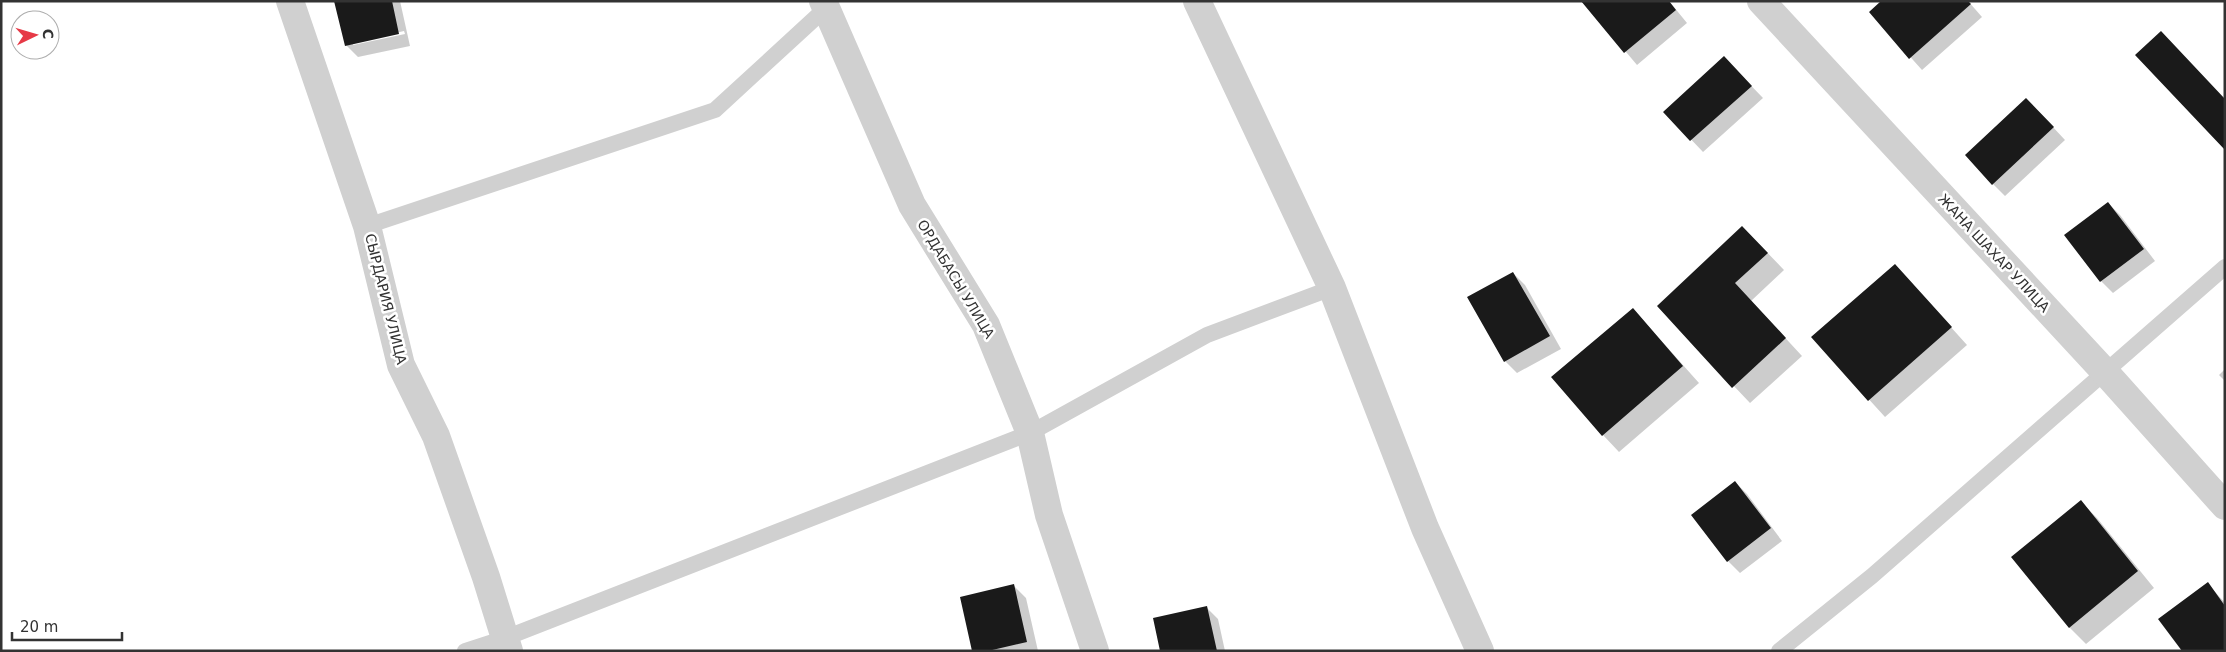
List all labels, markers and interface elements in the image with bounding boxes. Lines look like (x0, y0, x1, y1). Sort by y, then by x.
north arrow (10, 10, 60, 60)
text: С (40, 28, 56, 40)
street label: ЖАНА ШАХАР УЛИЦА (1935, 191, 2053, 316)
street label: ОРДАБАСЫ УЛИЦА (914, 217, 998, 342)
street label: СЫРДАРИЯ УЛИЦА (362, 232, 410, 366)
scale bar (12, 610, 122, 642)
text: 20 m (20, 618, 58, 636)

